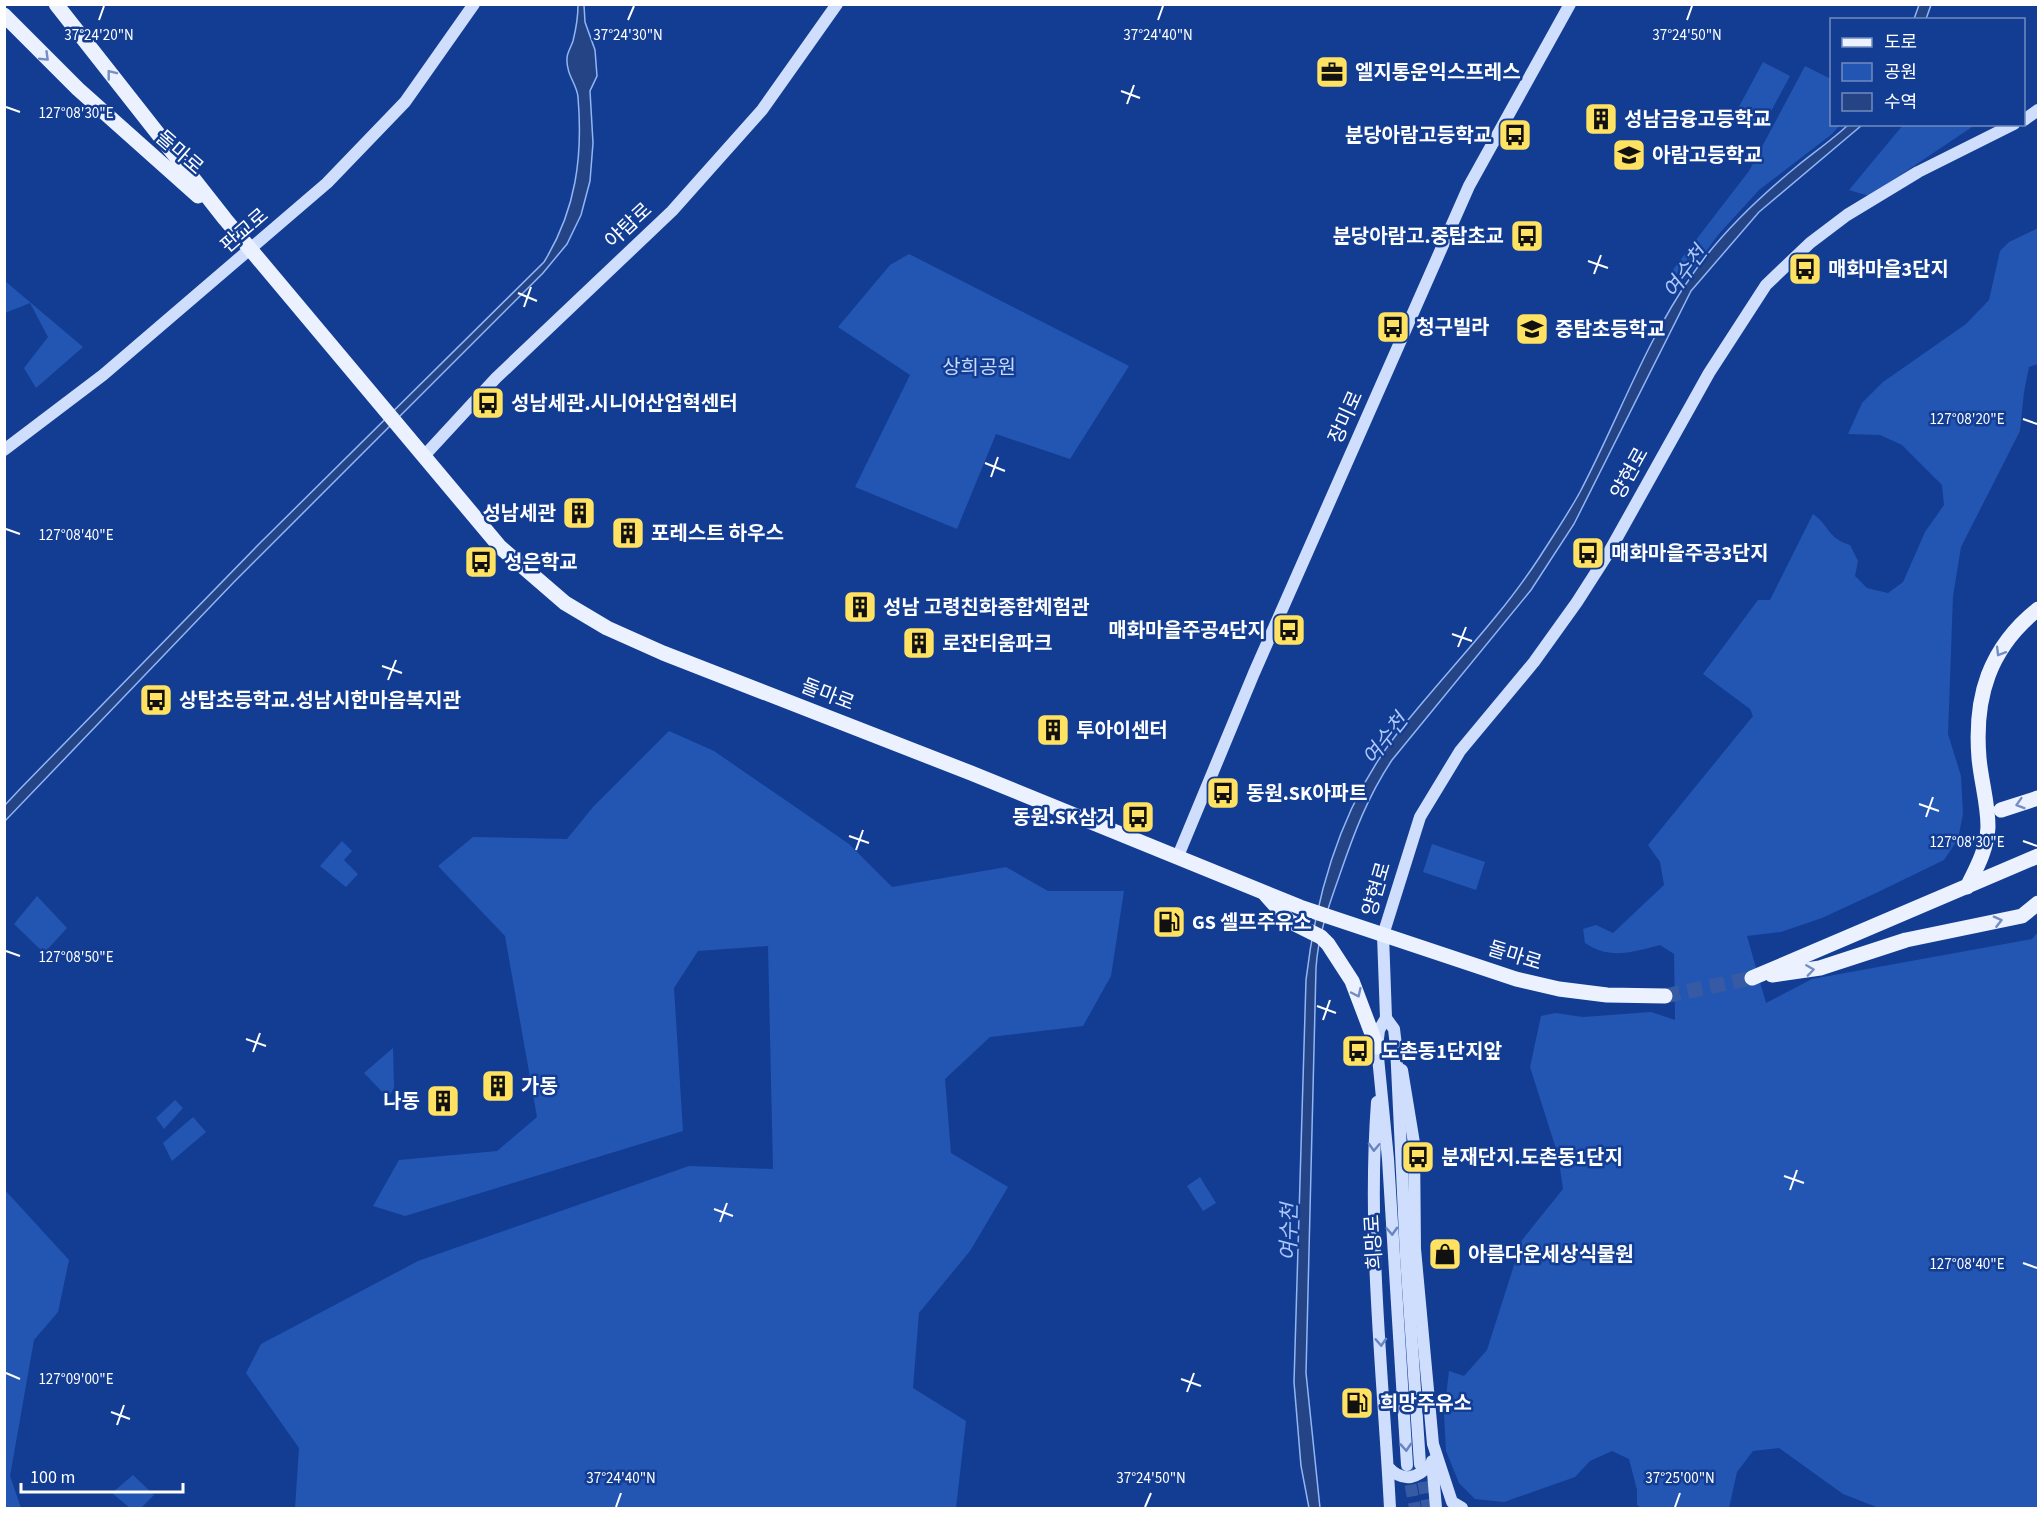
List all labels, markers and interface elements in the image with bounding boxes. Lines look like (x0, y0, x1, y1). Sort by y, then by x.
legend (1830, 18, 2025, 126)
text: 37°24'20"N (64, 25, 134, 46)
text: 37°24'30"N (593, 25, 663, 46)
text: 37°24'40"N (1123, 25, 1193, 46)
text: 37°24'50"N (1652, 25, 1722, 46)
text: 도로 (1884, 30, 1917, 55)
one-way arrow (39, 50, 49, 61)
office icon: 엘지통운익스프레스 (1314, 54, 1350, 90)
place label: 엘지통운익스프레스 (1355, 59, 1521, 87)
text: 공원 (1884, 60, 1917, 85)
one-way arrow (108, 70, 119, 81)
text: 수역 (1884, 90, 1917, 115)
building icon: 성남금융고등학교 (1583, 101, 1619, 137)
text: 127°08'30"E (38, 103, 114, 124)
place label: 성남금융고등학교 (1624, 106, 1771, 134)
bus stop icon: 분당아람고등학교 (1497, 117, 1533, 153)
place label: 분당아람고등학교 (1345, 122, 1492, 150)
street label: 돌마로 (149, 124, 209, 181)
school or university icon: 아람고등학교 (1611, 137, 1647, 173)
place label: 아람고등학교 (1652, 142, 1762, 170)
street label: 야탑로 (599, 197, 658, 255)
street label: 판교로 (215, 202, 275, 259)
bus stop icon: 분당아람고.중탑초교 (1509, 218, 1545, 254)
place label: 분당아람고.중탑초교 (1332, 223, 1504, 251)
water label: 여수천 (1656, 238, 1716, 304)
bus stop icon: 매화마을3단지 (1787, 251, 1823, 287)
place label: 매화마을3단지 (1828, 256, 1949, 284)
bus stop icon: 청구빌라 (1375, 309, 1411, 345)
school or university icon: 중탑초등학교 (1514, 311, 1550, 347)
place label: 청구빌라 (1416, 314, 1490, 342)
place label: 중탑초등학교 (1555, 316, 1665, 344)
park label: 상희공원 (942, 354, 1016, 382)
bus stop icon: 성남세관.시니어산업혁센터 (470, 385, 506, 421)
street label: 장미로 (1322, 386, 1370, 448)
place label: 성남세관.시니어산업혁센터 (511, 390, 738, 418)
text: 127°08'20"E (1929, 409, 2005, 430)
street label: 양현로 (1604, 443, 1656, 504)
building icon: 성남세관 (561, 495, 597, 531)
place label: 성남세관 (482, 500, 557, 528)
building icon: 포레스트 하우스 (610, 515, 646, 551)
place label: 포레스트 하우스 (651, 520, 784, 548)
text: 127°08'40"E (38, 525, 114, 546)
bus stop icon: 매화마을주공3단지 (1570, 535, 1606, 571)
place label: 매화마을주공3단지 (1611, 540, 1769, 568)
bus stop icon: 성은학교 (463, 544, 499, 580)
place label: 성은학교 (504, 549, 578, 577)
building icon: 성남 고령친화종합체험관 (842, 589, 878, 625)
place label: 성남 고령친화종합체험관 (883, 594, 1090, 622)
bus stop icon: 매화마을주공4단지 (1271, 612, 1307, 648)
place label: 매화마을주공4단지 (1108, 617, 1266, 645)
building icon: 로잔티움파크 (901, 625, 937, 661)
place label: 로잔티움파크 (942, 630, 1052, 658)
one-way arrow (1995, 646, 2007, 656)
street label: 돌마로 (797, 672, 858, 718)
bus stop icon: 상탑초등학교.성남시한마음복지관 (138, 682, 174, 718)
place label: 상탑초등학교.성남시한마음복지관 (179, 687, 462, 715)
water label: 여수천 (1355, 705, 1416, 771)
building icon: 투아이센터 (1035, 712, 1071, 748)
place label: 투아이센터 (1076, 717, 1168, 745)
bus stop icon: 동원.SK아파트 (1205, 775, 1241, 811)
place label: 동원.SK아파트 (1246, 780, 1367, 808)
one-way arrow (2015, 797, 2026, 809)
bus stop icon: 동원.SK삼거 (1120, 799, 1156, 835)
place label: 동원.SK삼거 (1012, 804, 1115, 832)
text: 127°08'30"E (1929, 832, 2005, 853)
street label: 양현로 (1356, 859, 1398, 920)
fuel station icon: GS 셀프주유소 (1151, 904, 1187, 940)
place label: GS 셀프주유소 (1192, 909, 1312, 937)
one-way arrow (1993, 916, 2003, 929)
street label: 돌마로 (1484, 934, 1545, 977)
text: 127°08'50"E (38, 947, 114, 968)
one-way arrow (1805, 964, 1814, 976)
one-way arrow (1350, 986, 1362, 997)
bus stop icon: 도촌동1단지앞 (1340, 1033, 1376, 1069)
place label: 도촌동1단지앞 (1381, 1038, 1503, 1066)
building icon: 가동 (480, 1068, 516, 1104)
place label: 가동 (521, 1073, 558, 1101)
building icon: 나동 (425, 1083, 461, 1119)
place label: 나동 (383, 1088, 420, 1116)
bus stop icon: 분재단지.도촌동1단지 (1400, 1139, 1436, 1175)
one-way arrow (1367, 1143, 1380, 1152)
place label: 분재단지.도촌동1단지 (1441, 1144, 1623, 1172)
water label: 여수천 (1273, 1200, 1305, 1261)
street label: 희망로 (1359, 1214, 1389, 1270)
one-way arrow (1385, 1227, 1398, 1236)
shop icon: 아름다운세상식물원 (1427, 1236, 1463, 1272)
place label: 아름다운세상식물원 (1468, 1241, 1634, 1269)
text: 127°08'40"E (1929, 1254, 2005, 1275)
one-way arrow (1374, 1338, 1387, 1347)
text: 127°09'00"E (38, 1369, 114, 1390)
fuel station icon: 희망주유소 (1339, 1385, 1375, 1421)
place label: 희망주유소 (1380, 1390, 1472, 1418)
one-way arrow (1399, 1442, 1412, 1451)
scale bar (21, 1456, 183, 1494)
text: 100 m (30, 1465, 75, 1490)
text: 37°24'40"N (586, 1468, 656, 1489)
text: 37°24'50"N (1116, 1468, 1186, 1489)
text: 37°25'00"N (1645, 1468, 1715, 1489)

